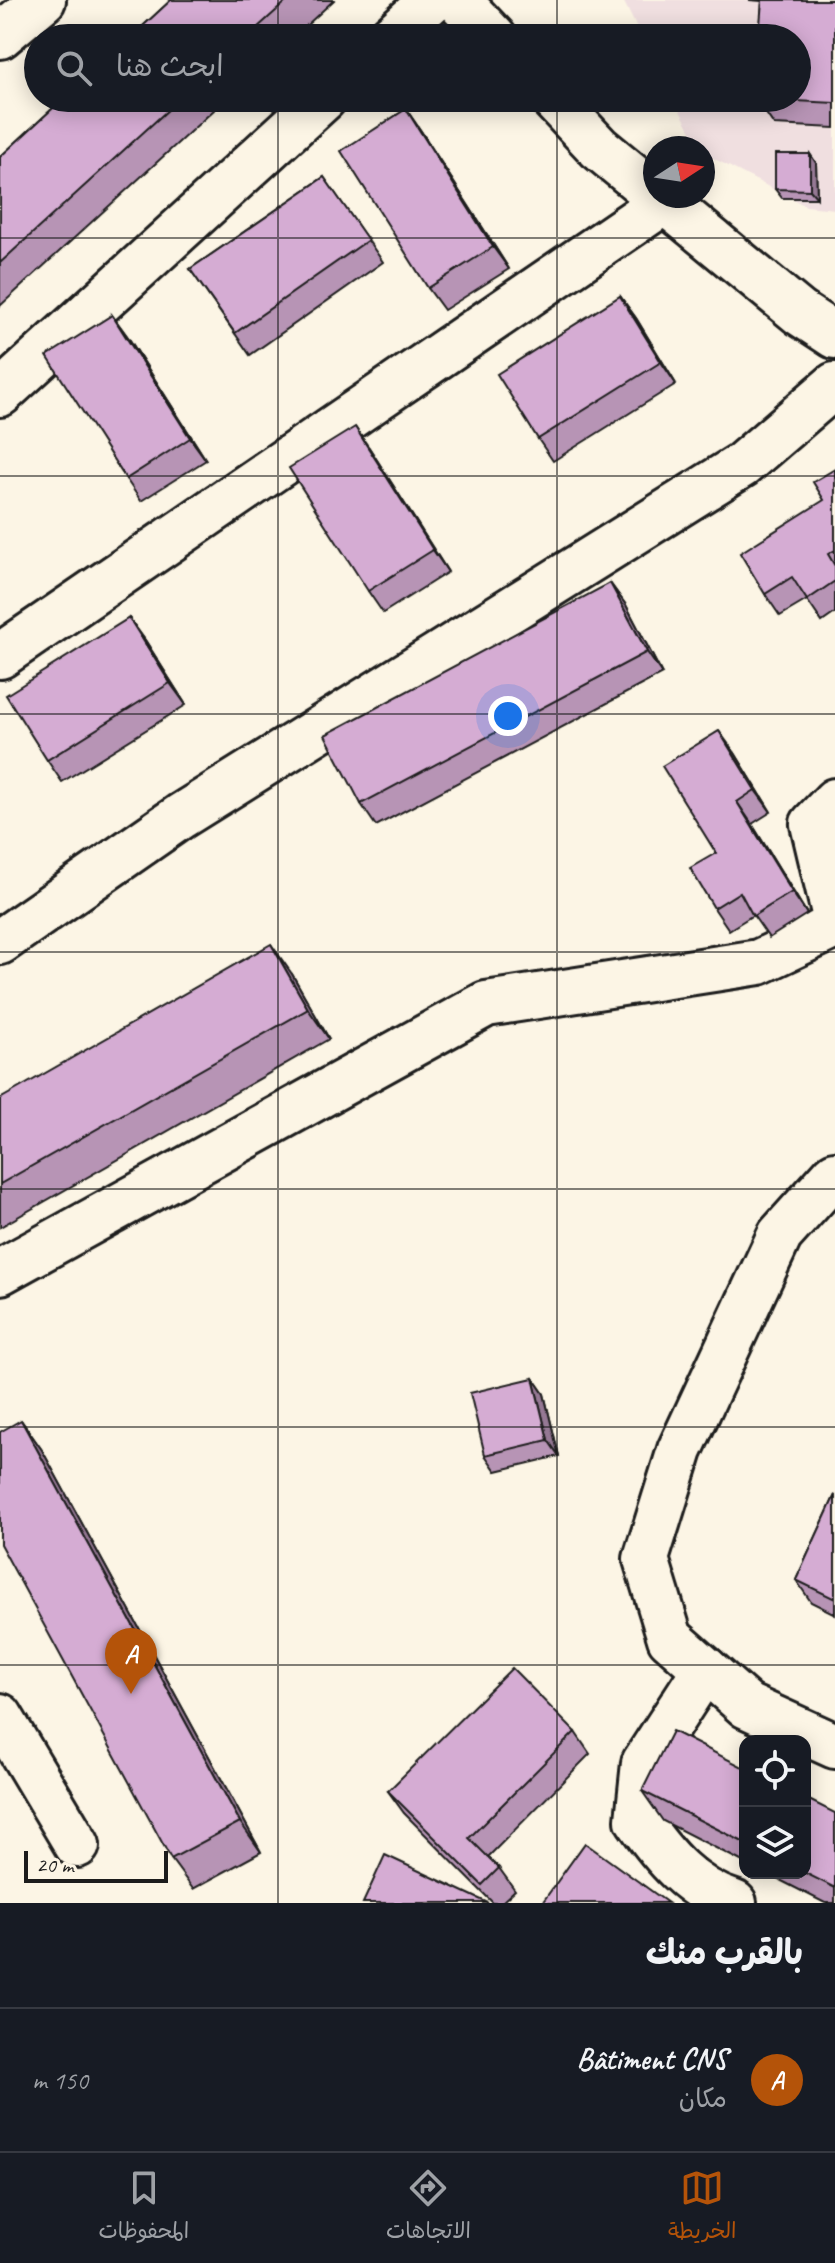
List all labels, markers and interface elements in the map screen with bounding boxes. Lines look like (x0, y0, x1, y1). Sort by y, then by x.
search box (24, 24, 811, 112)
icon: search (52, 46, 96, 90)
text: ابحث هنا (116, 47, 224, 85)
north arrow (643, 136, 715, 208)
your location (488, 696, 528, 736)
pin: A (105, 1628, 157, 1694)
map controls (739, 1735, 811, 1879)
button: locate (739, 1735, 811, 1807)
button: layers (739, 1807, 811, 1879)
scale bar (24, 1847, 168, 1883)
text: 20 m (36, 1851, 73, 1879)
text: بالقرب منك (646, 1931, 803, 1974)
text: Bâtiment CNS (576, 2040, 727, 2078)
text: 150 m (32, 2064, 88, 2097)
text: A (770, 2064, 784, 2097)
text: مكان (679, 2082, 727, 2115)
tab: المحفوظات (98, 2166, 189, 2250)
tab: الاتجاهات (386, 2166, 471, 2250)
tab: الخريطة (668, 2166, 737, 2250)

